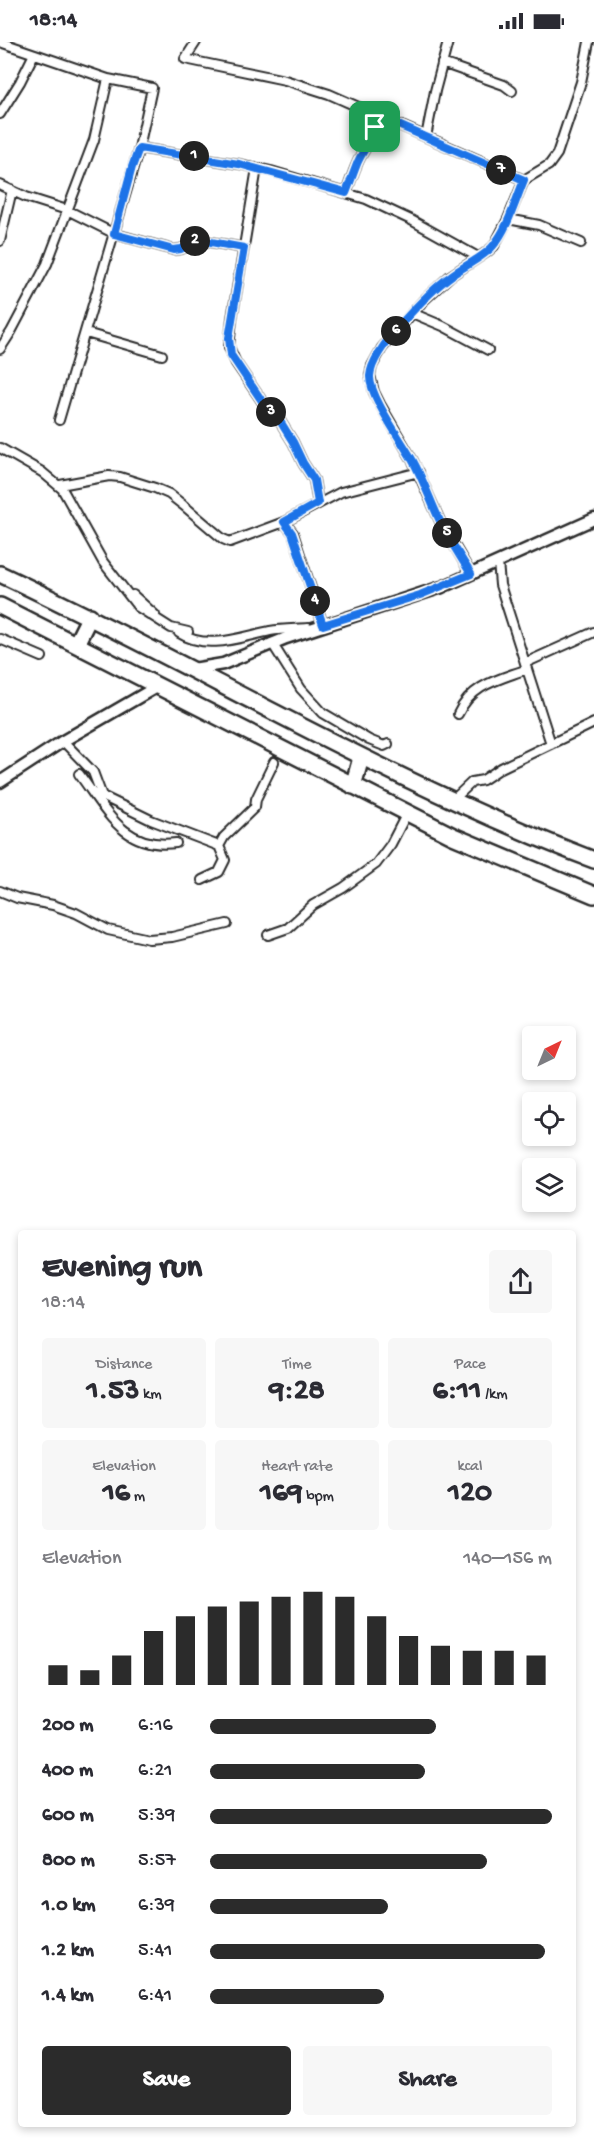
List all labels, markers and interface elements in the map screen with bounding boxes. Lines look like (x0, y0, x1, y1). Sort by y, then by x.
text: 18:14 (30, 8, 77, 34)
pin (349, 101, 400, 152)
icon: arrive (358, 110, 391, 143)
pin: 1 (179, 141, 209, 171)
text: 1 (191, 146, 197, 165)
pin: 7 (486, 155, 516, 185)
text: 7 (497, 160, 505, 179)
pin: 2 (180, 226, 210, 256)
text: 2 (191, 231, 199, 250)
pin: 6 (381, 316, 411, 346)
text: 6 (392, 321, 400, 340)
pin: 3 (256, 397, 286, 427)
text: 3 (267, 402, 275, 421)
pin: 5 (432, 518, 462, 548)
text: 5 (443, 523, 451, 542)
pin: 4 (300, 586, 330, 616)
text: 4 (311, 591, 319, 610)
north arrow (522, 1026, 576, 1080)
map controls (522, 1026, 576, 1212)
button: locate (522, 1092, 576, 1146)
button: layers (522, 1158, 576, 1212)
text: Evening run (42, 1250, 202, 1288)
button: share (489, 1250, 552, 1313)
text: 18:14 (42, 1292, 85, 1315)
text: Distance (96, 1356, 152, 1375)
text: Time (282, 1356, 312, 1375)
text: Pace (454, 1356, 486, 1375)
text: 1.53 (86, 1375, 139, 1410)
text: 9:28 (269, 1375, 325, 1410)
text: 6:11 (433, 1375, 481, 1410)
text: km (139, 1386, 162, 1405)
text: /km (481, 1386, 507, 1405)
text: Elevation (92, 1458, 156, 1477)
text: Heart rate (261, 1458, 333, 1477)
text: kcal (458, 1458, 482, 1477)
text: 16 (103, 1477, 130, 1512)
text: 169 (260, 1477, 302, 1512)
text: 120 (448, 1477, 492, 1512)
text: m (130, 1488, 145, 1507)
text: bpm (302, 1488, 334, 1507)
text: Elevation (42, 1548, 122, 1571)
text: 140–156 m (463, 1548, 552, 1571)
text: 200 m (42, 1715, 93, 1738)
text: 6:16 (138, 1715, 173, 1738)
text: 400 m (42, 1760, 93, 1783)
text: 6:21 (138, 1760, 172, 1783)
text: 600 m (42, 1805, 94, 1828)
text: 5:39 (138, 1805, 175, 1828)
text: 800 m (42, 1850, 95, 1873)
text: 5:57 (138, 1850, 176, 1873)
text: 1.0 km (42, 1895, 96, 1918)
text: 6:39 (138, 1895, 175, 1918)
text: 1.2 km (42, 1940, 94, 1963)
text: 5:41 (138, 1940, 172, 1963)
text: 1.4 km (42, 1985, 94, 2008)
text: 6:41 (138, 1985, 172, 2008)
button: Save (42, 2046, 291, 2115)
button: Share (303, 2046, 552, 2115)

